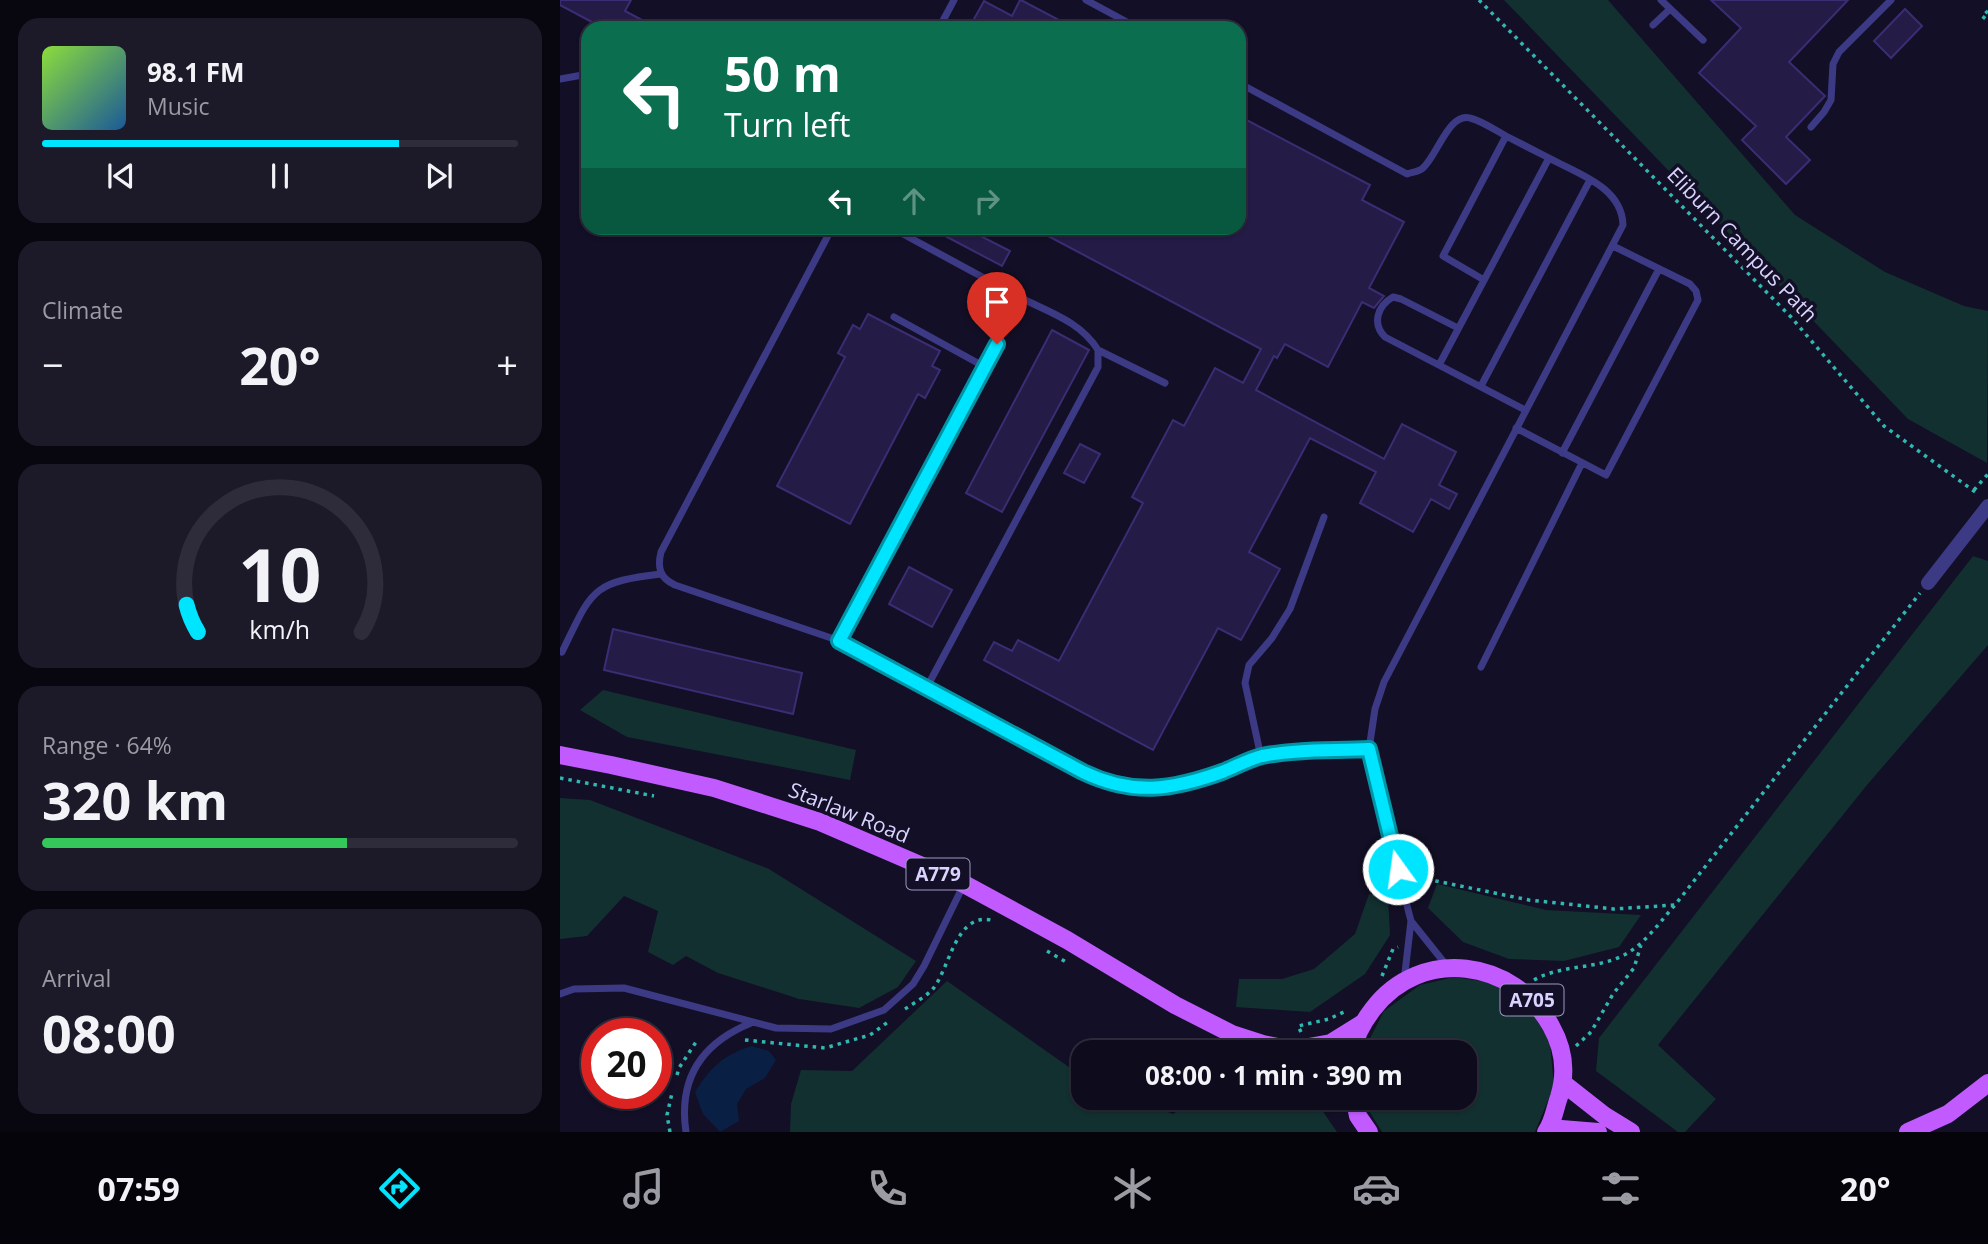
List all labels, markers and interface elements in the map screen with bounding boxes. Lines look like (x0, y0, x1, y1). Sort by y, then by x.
text: 50 m (724, 40, 841, 106)
icon: left (609, 49, 700, 140)
text: 98.1 FM (147, 54, 245, 90)
text: Music (147, 90, 210, 122)
text: Turn left (724, 103, 850, 146)
icon: previous (102, 157, 140, 195)
icon: pause (261, 157, 299, 195)
icon: next (420, 157, 458, 195)
street label: Eliburn Campus Path (1661, 161, 1824, 328)
icon: left (822, 182, 860, 220)
icon: ahead (895, 182, 933, 220)
icon: right (968, 182, 1006, 220)
pin (967, 272, 1027, 344)
icon: arrive (978, 283, 1016, 321)
text: Climate (42, 294, 123, 326)
text: 20° (239, 329, 321, 400)
text: − (42, 338, 64, 390)
text: + (496, 338, 518, 390)
text: 10 (238, 524, 322, 623)
text: km/h (250, 612, 310, 646)
text: Range · 64% (42, 729, 172, 761)
text: 320 km (42, 764, 228, 835)
street label: Starlaw Road (785, 775, 914, 849)
position arrow (1361, 832, 1435, 906)
road number: A779 (906, 859, 970, 890)
text: Arrival (42, 962, 111, 994)
road number: A705 (1500, 984, 1564, 1016)
text: 08:00 (42, 997, 176, 1068)
speed limit sign: 20 (581, 1018, 672, 1109)
text: 08:00 · 1 min · 390 m (1145, 1057, 1403, 1093)
icon: directions (375, 1164, 424, 1213)
icon: music (619, 1164, 668, 1213)
icon: phone (863, 1164, 912, 1213)
icon: climate (1108, 1164, 1157, 1213)
icon: car (1352, 1164, 1401, 1213)
icon: filters (1596, 1164, 1645, 1213)
text: 07:59 (98, 1167, 180, 1210)
text: 20° (1840, 1167, 1890, 1210)

